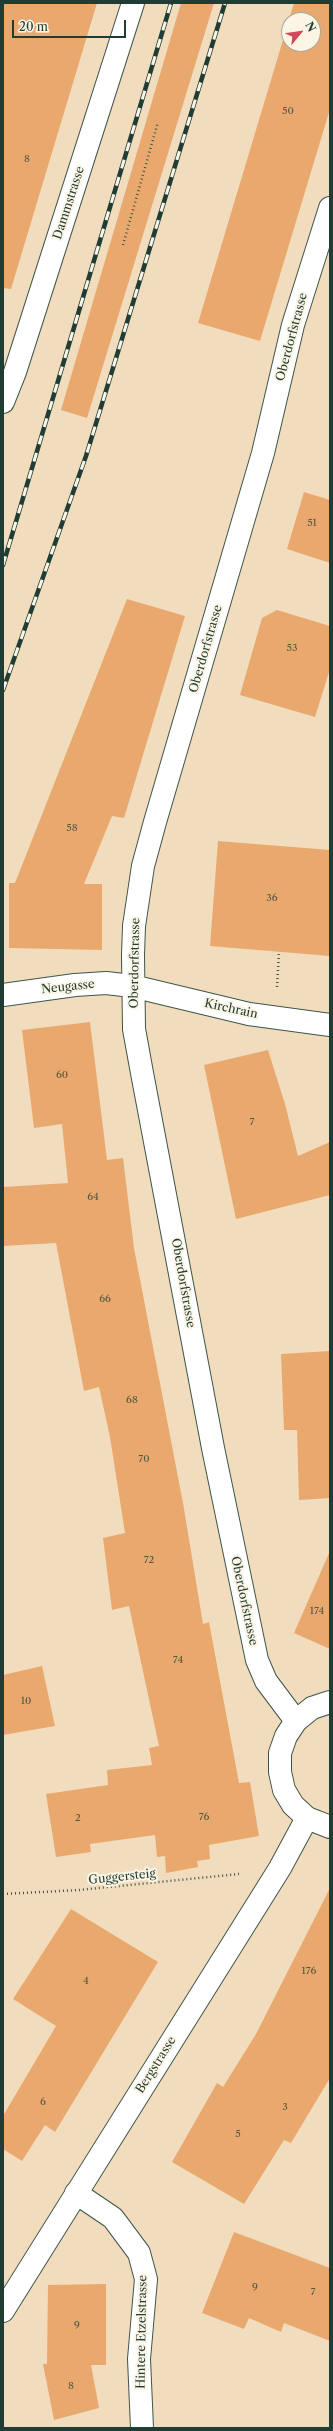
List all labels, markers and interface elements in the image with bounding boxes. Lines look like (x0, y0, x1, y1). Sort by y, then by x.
scale bar (14, 12, 128, 38)
north arrow (281, 12, 321, 52)
text: 20 m (19, 19, 48, 34)
text: N (302, 19, 319, 34)
house number: 50 (282, 105, 294, 117)
house number: 8 (24, 153, 30, 165)
street label: Dammstrasse (50, 164, 88, 242)
street label: Oberdorfstrasse (273, 291, 311, 383)
house number: 51 (307, 517, 317, 529)
street label: Oberdorfstrasse (187, 603, 225, 695)
house number: 53 (287, 642, 297, 654)
house number: 58 (66, 822, 78, 834)
house number: 36 (266, 892, 278, 904)
street label: Oberdorfstrasse (127, 918, 143, 1008)
street label: Neugasse (41, 977, 95, 997)
street label: Kirchrain (203, 996, 259, 1022)
house number: 60 (56, 1069, 68, 1081)
house number: 7 (250, 1116, 254, 1128)
house number: 64 (87, 1191, 99, 1203)
street label: Oberdorfstrasse (168, 1237, 198, 1329)
house number: 66 (99, 1293, 111, 1305)
house number: 68 (126, 1394, 138, 1406)
house number: 70 (138, 1453, 150, 1465)
house number: 72 (144, 1554, 154, 1566)
street label: Oberdorfstrasse (228, 1555, 260, 1647)
house number: 174 (310, 1605, 324, 1617)
house number: 74 (173, 1654, 183, 1666)
house number: 10 (21, 1695, 31, 1707)
house number: 76 (199, 1811, 209, 1823)
house number: 2 (75, 1812, 81, 1824)
street label: Guggersteig (88, 1866, 156, 1888)
house number: 176 (302, 1965, 316, 1977)
house number: 4 (83, 1975, 89, 1987)
street label: Bergstrasse (133, 2034, 179, 2096)
house number: 6 (40, 2096, 46, 2108)
house number: 3 (282, 2101, 288, 2113)
house number: 5 (235, 2128, 241, 2140)
street label: Hintere Etzelstrasse (134, 2275, 150, 2389)
house number: 9 (252, 2281, 258, 2293)
house number: 7 (311, 2286, 315, 2298)
house number: 9 (74, 2319, 80, 2331)
house number: 8 (68, 2380, 74, 2392)

